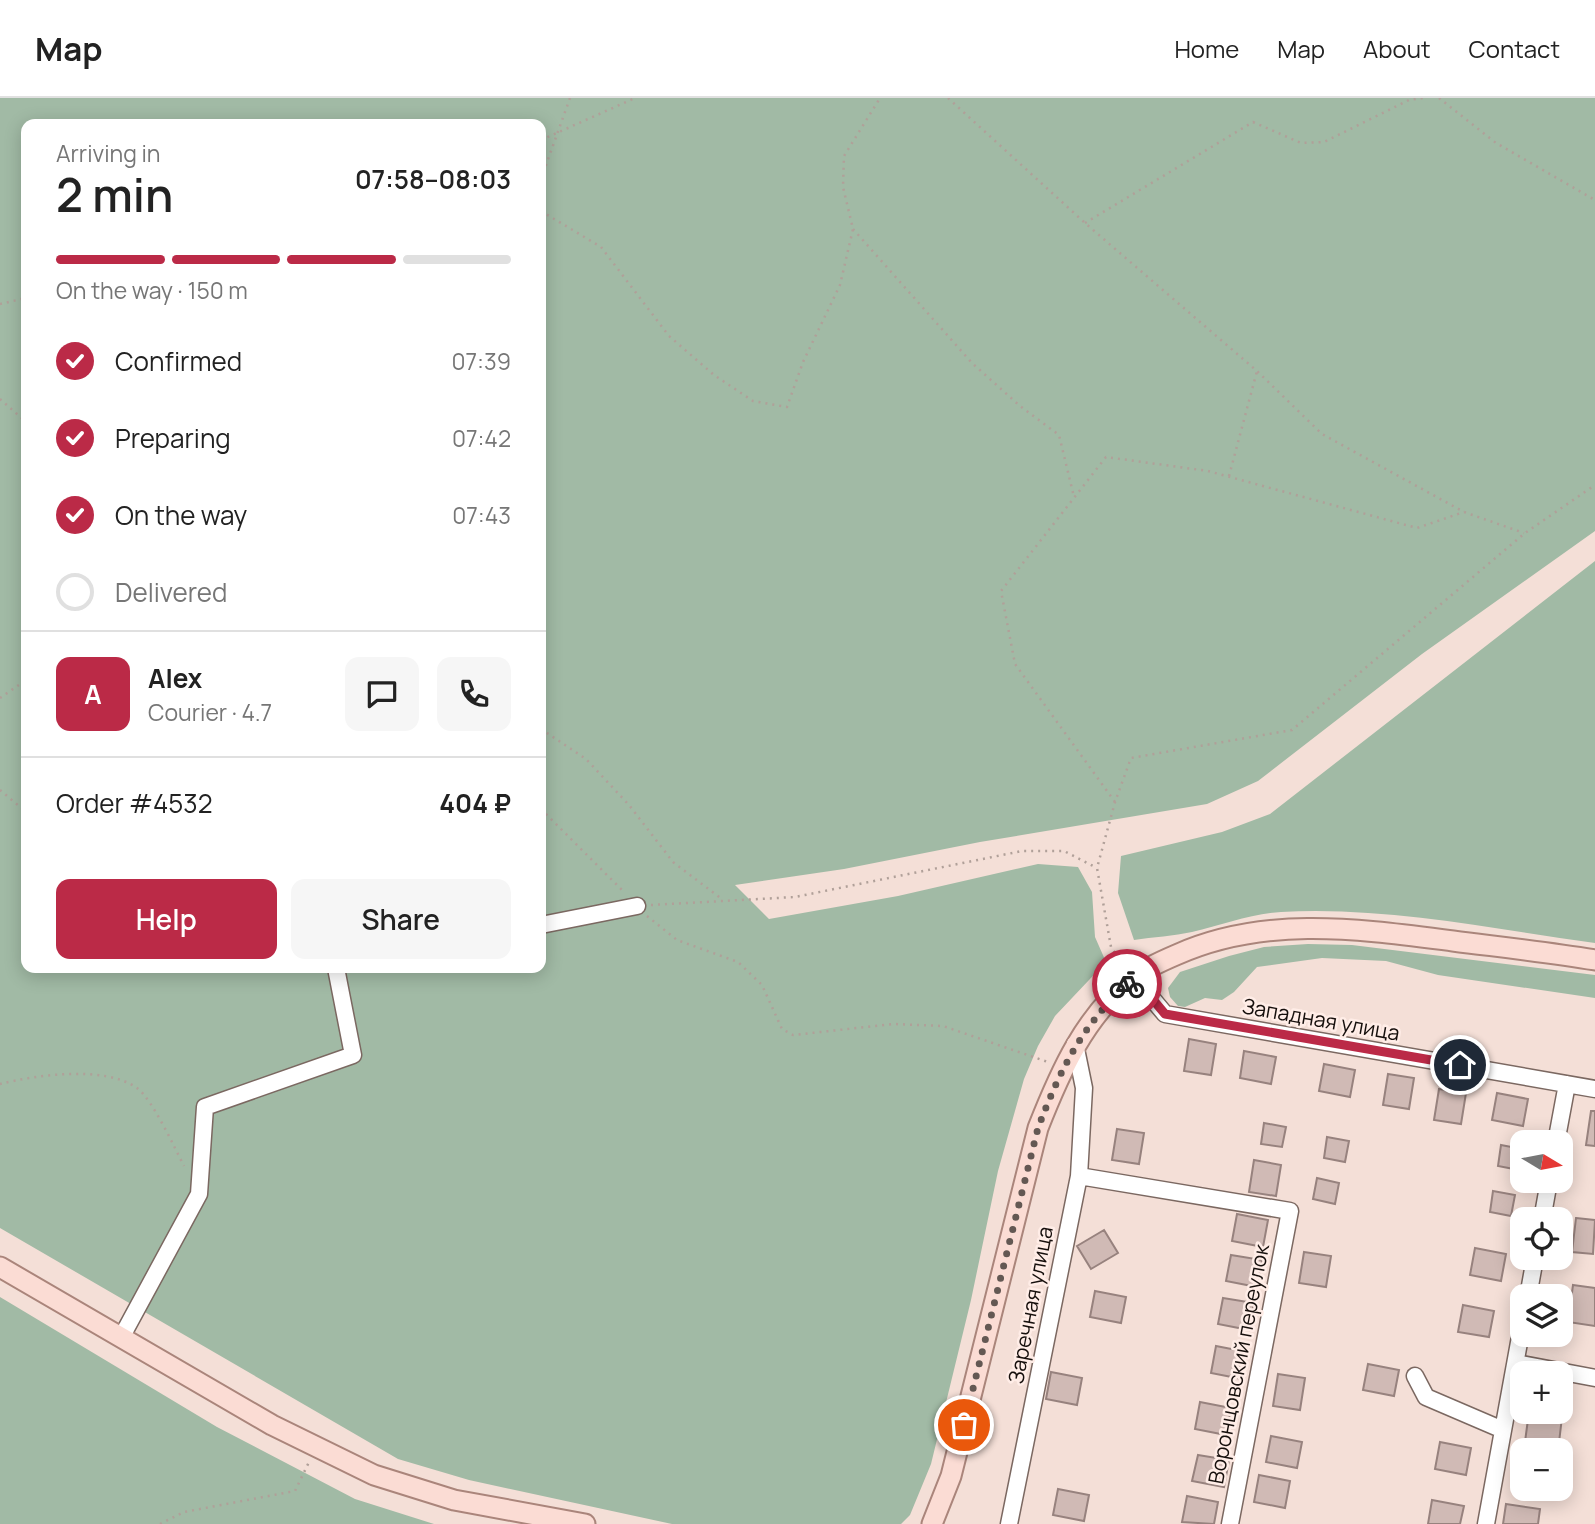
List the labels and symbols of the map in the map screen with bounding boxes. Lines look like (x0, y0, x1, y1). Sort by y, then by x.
courier (1092, 949, 1162, 1019)
street label: Западная улица (1240, 991, 1402, 1047)
pin (1430, 1035, 1490, 1095)
north arrow (1510, 1130, 1573, 1194)
street label: Заречная улица (1001, 1224, 1059, 1386)
street label: Воронцовский переулок (1201, 1241, 1275, 1486)
pin (934, 1395, 994, 1455)

